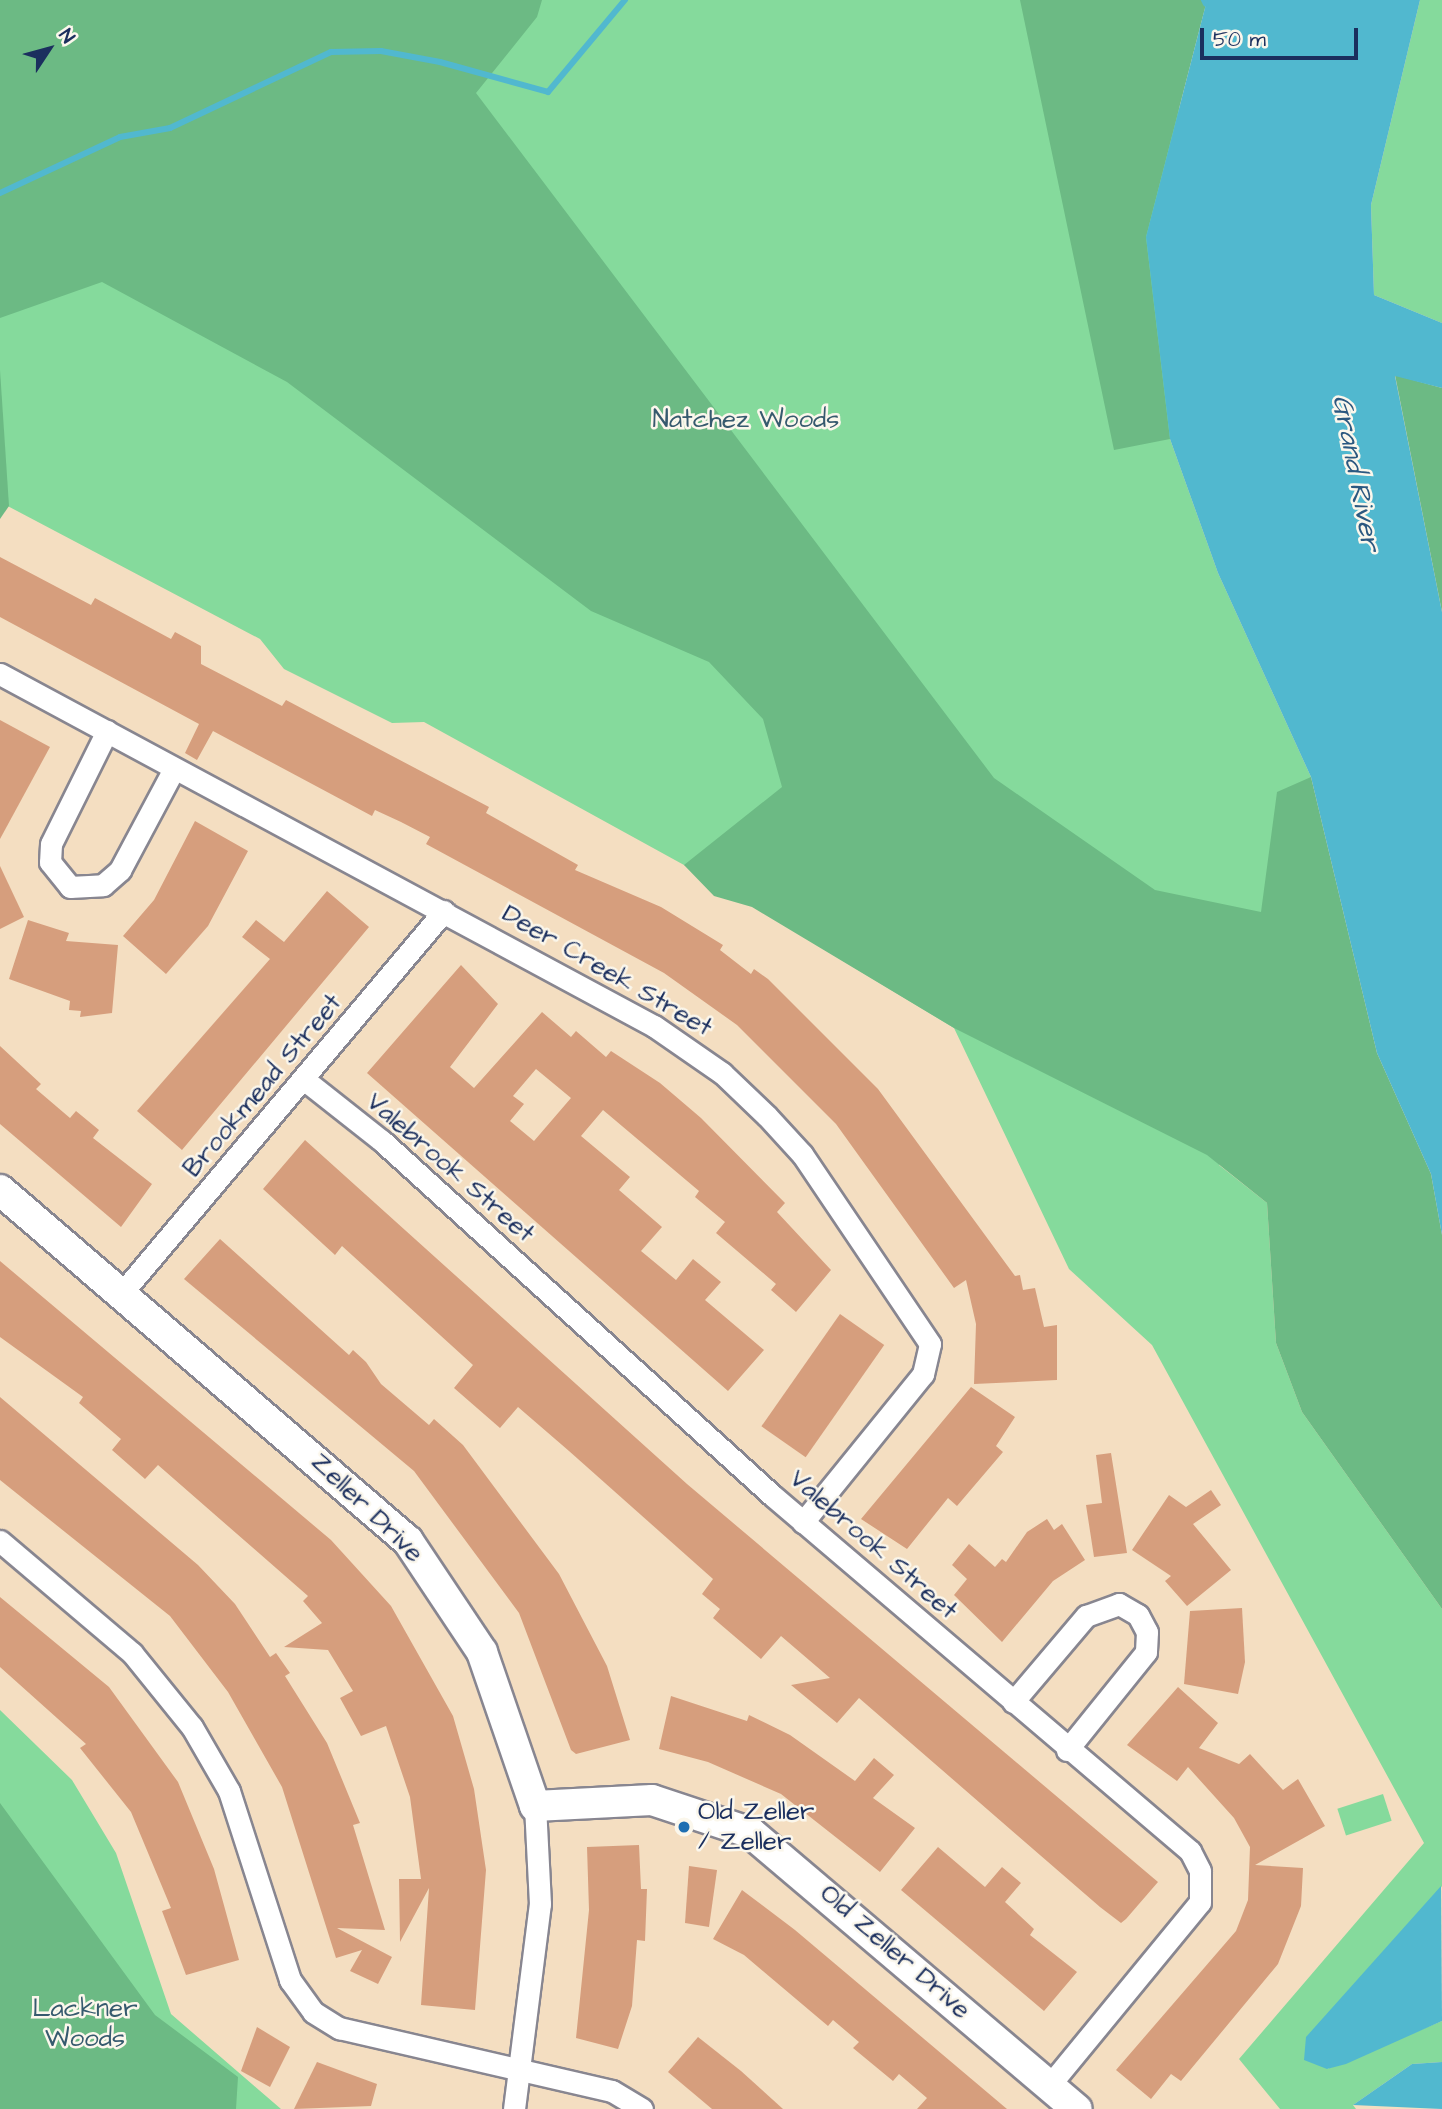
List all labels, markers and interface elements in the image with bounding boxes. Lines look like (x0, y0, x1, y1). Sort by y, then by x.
north arrow (14, 14, 84, 84)
scale bar (1204, 14, 1362, 58)
text: N (52, 24, 81, 49)
text: 50 m (1213, 25, 1266, 54)
water label: Grand River (1324, 392, 1388, 554)
park label: Natchez Woods (653, 404, 839, 436)
street label: Deer Creek Street (496, 898, 718, 1044)
street label: Brookmead Street (177, 988, 349, 1184)
street label: Valebrook Street (360, 1087, 540, 1249)
street label: Zeller Drive (304, 1447, 430, 1569)
street label: Valebrook Street (783, 1464, 963, 1626)
place label: Old Zeller / Zeller (698, 1796, 814, 1857)
marker: Old Zeller / Zeller (676, 1819, 692, 1835)
street label: Old Zeller Drive (813, 1878, 977, 2026)
park label: Lackner Woods (32, 1993, 138, 2054)

